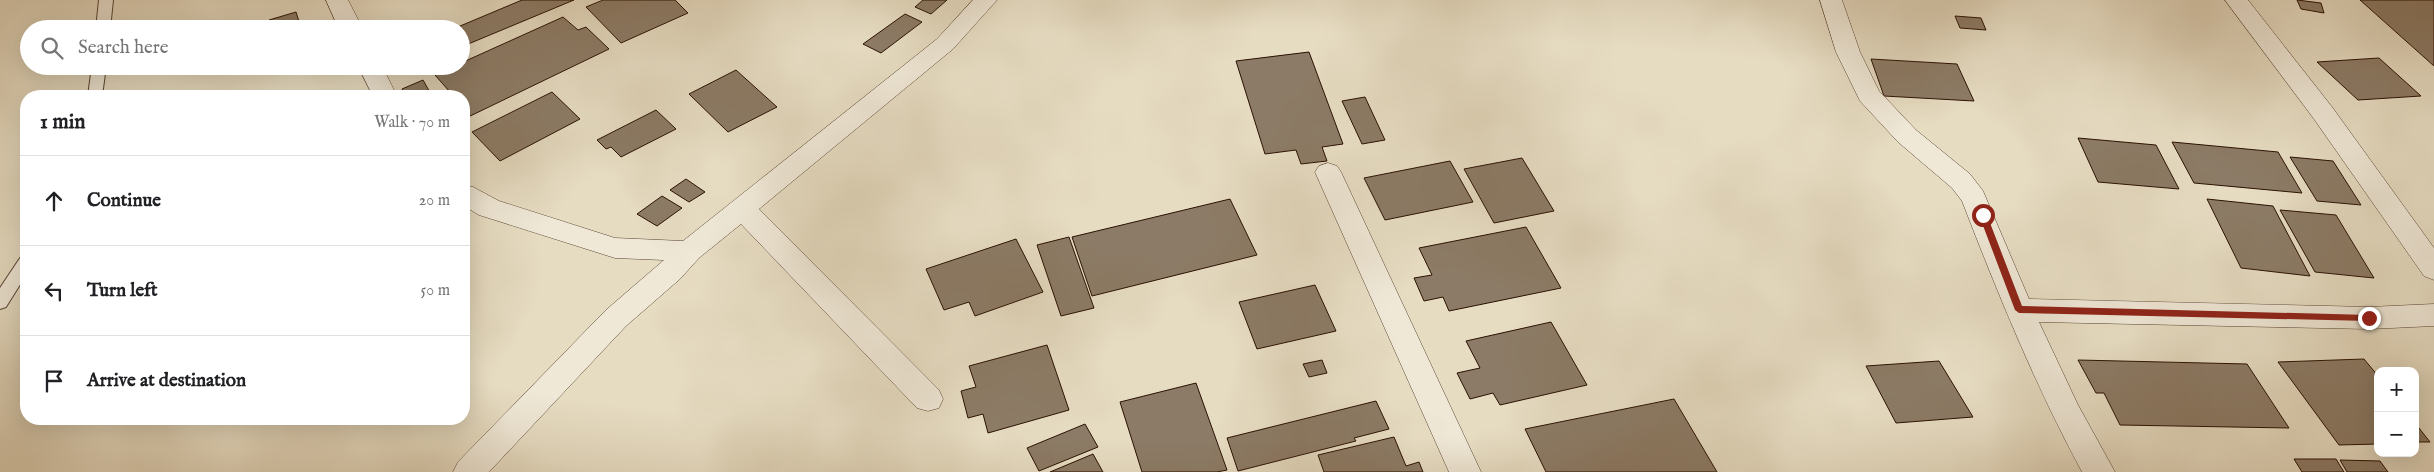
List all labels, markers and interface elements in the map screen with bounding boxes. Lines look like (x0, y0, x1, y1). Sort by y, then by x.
search box (20, 20, 470, 75)
icon: search (38, 34, 66, 62)
text: Search here (78, 36, 169, 60)
text: 1 min (40, 109, 85, 136)
text: Walk · 70 m (374, 113, 450, 133)
icon: ahead (40, 187, 68, 215)
text: Continue (87, 189, 161, 213)
text: 20 m (419, 191, 450, 211)
route start (1972, 204, 1995, 227)
icon: left (40, 277, 68, 305)
text: Turn left (87, 279, 158, 303)
text: 50 m (421, 281, 450, 301)
route end (2358, 307, 2381, 330)
icon: arrive (40, 367, 68, 395)
map controls (2374, 367, 2419, 457)
button: + (2374, 367, 2419, 412)
text: Arrive at destination (87, 369, 246, 393)
button: − (2374, 412, 2419, 457)

